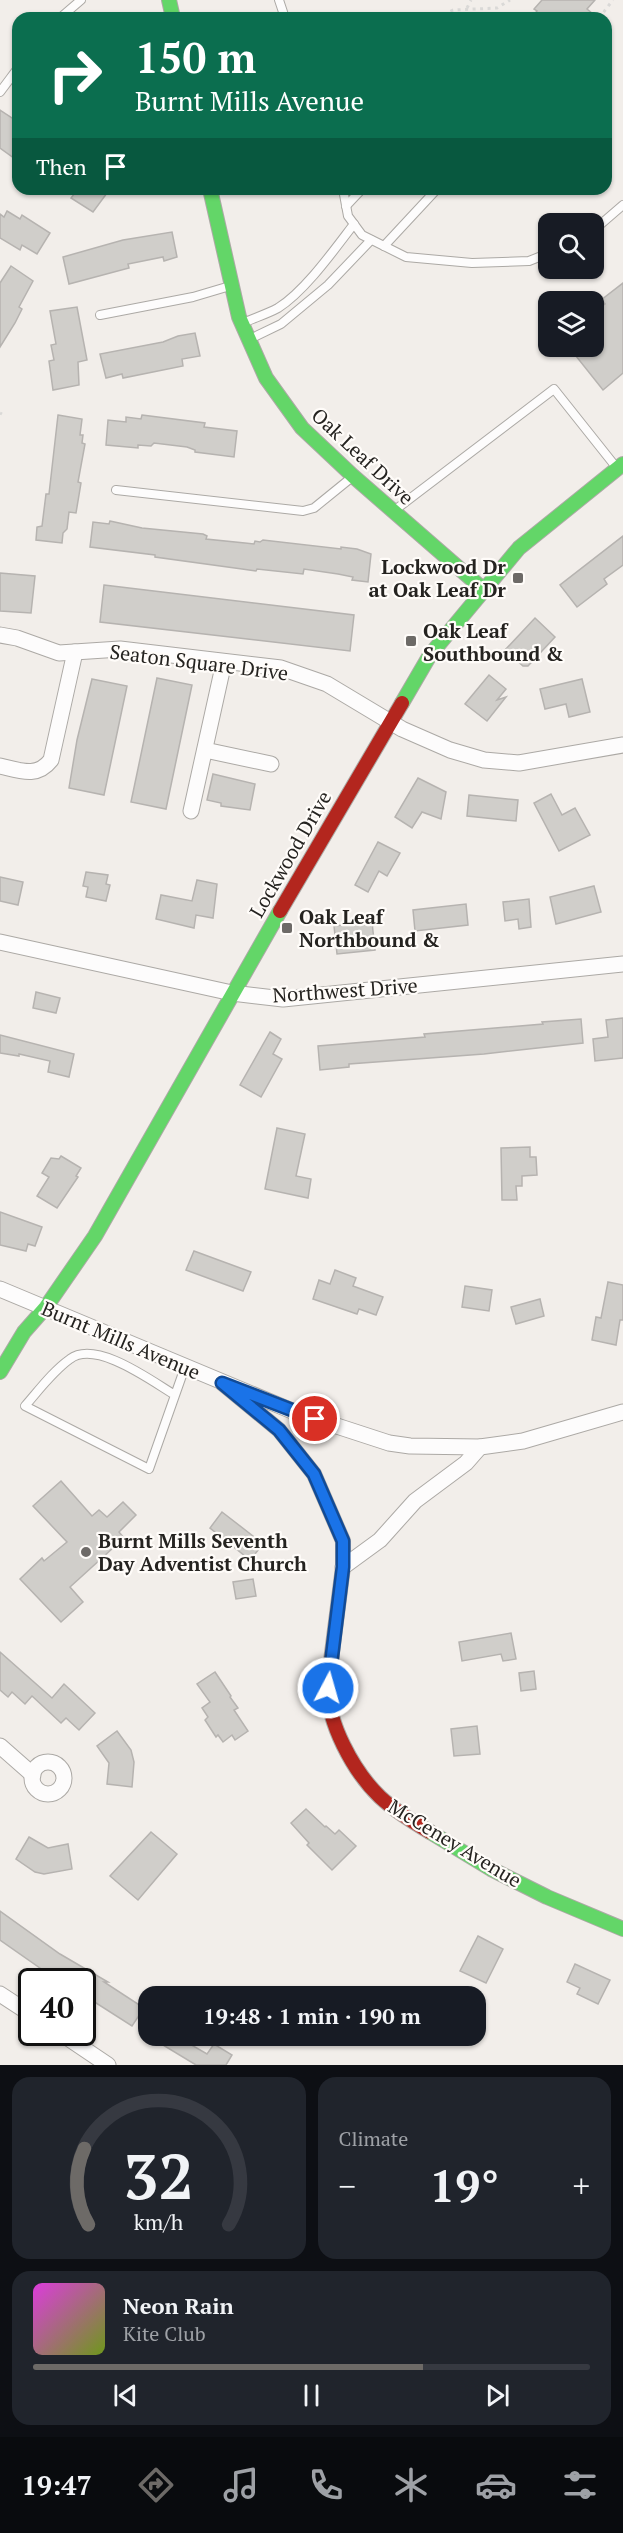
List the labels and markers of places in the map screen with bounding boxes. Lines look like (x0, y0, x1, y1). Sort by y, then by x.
place label: Lockwood Dr at Oak Leaf Dr (368, 553, 506, 603)
marker: Lockwood Dr at Oak Leaf Dr (511, 571, 525, 585)
place label: Oak Leaf Southbound & (423, 617, 564, 667)
marker: Oak Leaf Southbound & (404, 634, 418, 648)
place label: Oak Leaf Northbound & (299, 903, 440, 953)
marker: Oak Leaf Northbound & (280, 921, 294, 935)
pin (289, 1393, 340, 1444)
place label: Burnt Mills Seventh Day Adventist Church (98, 1527, 307, 1577)
marker: Burnt Mills Seventh Day Adventist Church (79, 1545, 93, 1559)

